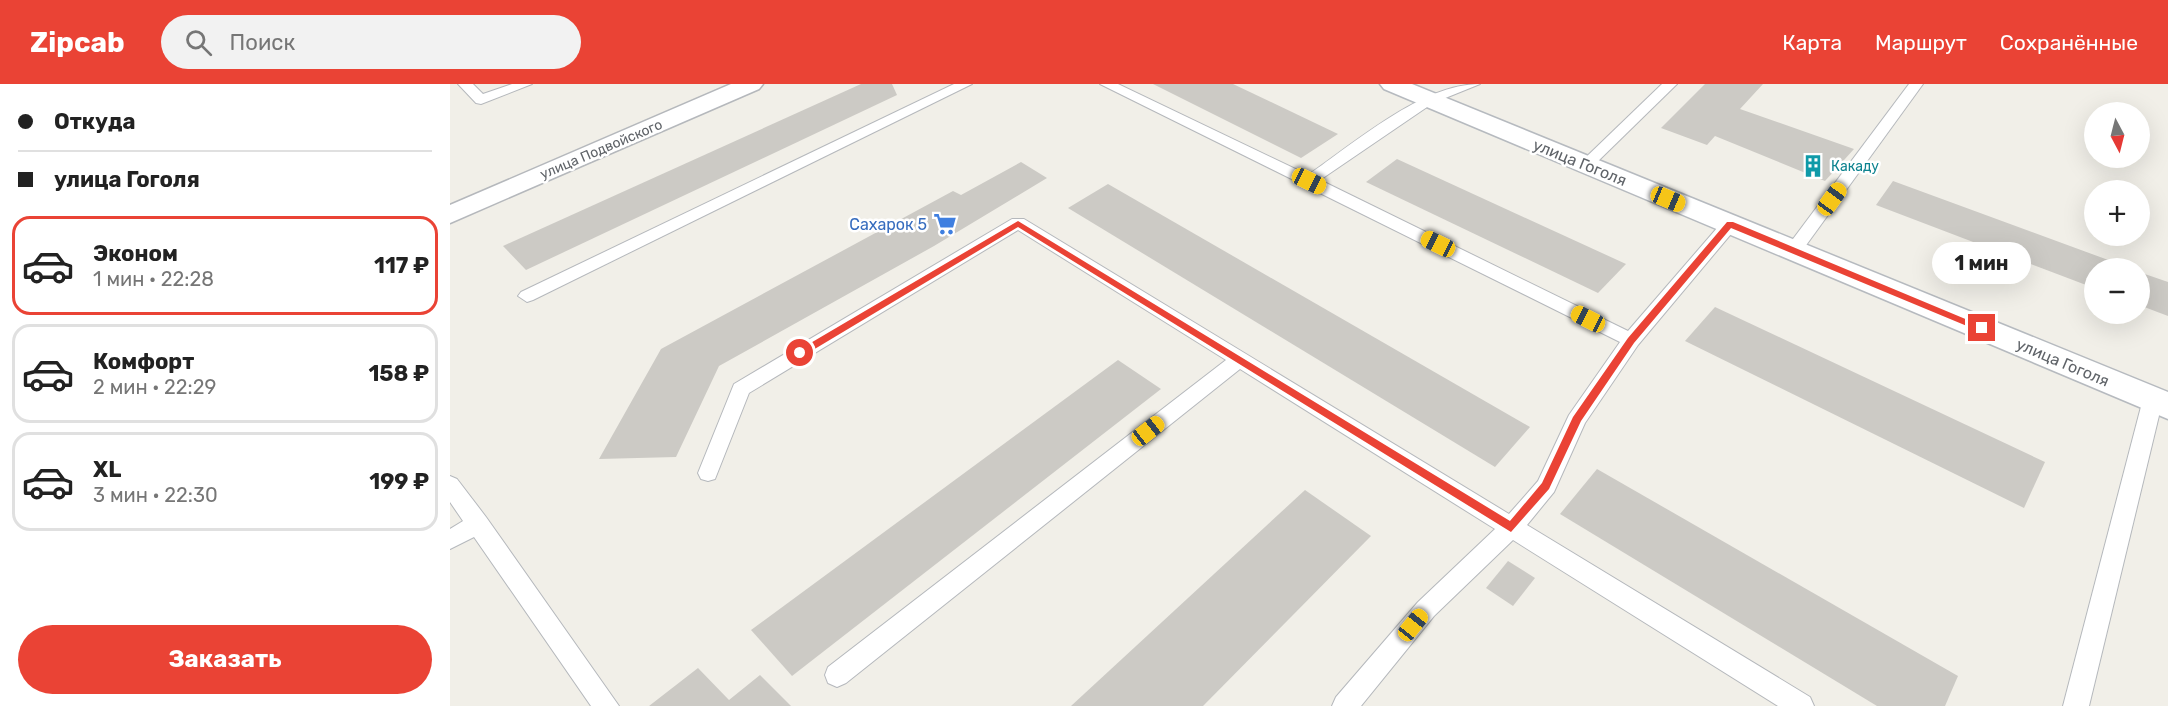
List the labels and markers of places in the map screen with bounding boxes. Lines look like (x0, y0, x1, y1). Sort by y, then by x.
building icon: Какаду (1800, 153, 1826, 179)
place label: Какаду (1831, 158, 1879, 175)
supermarket icon: Сахарок 5 (932, 211, 958, 237)
place label: Сахарок 5 (849, 215, 927, 234)

